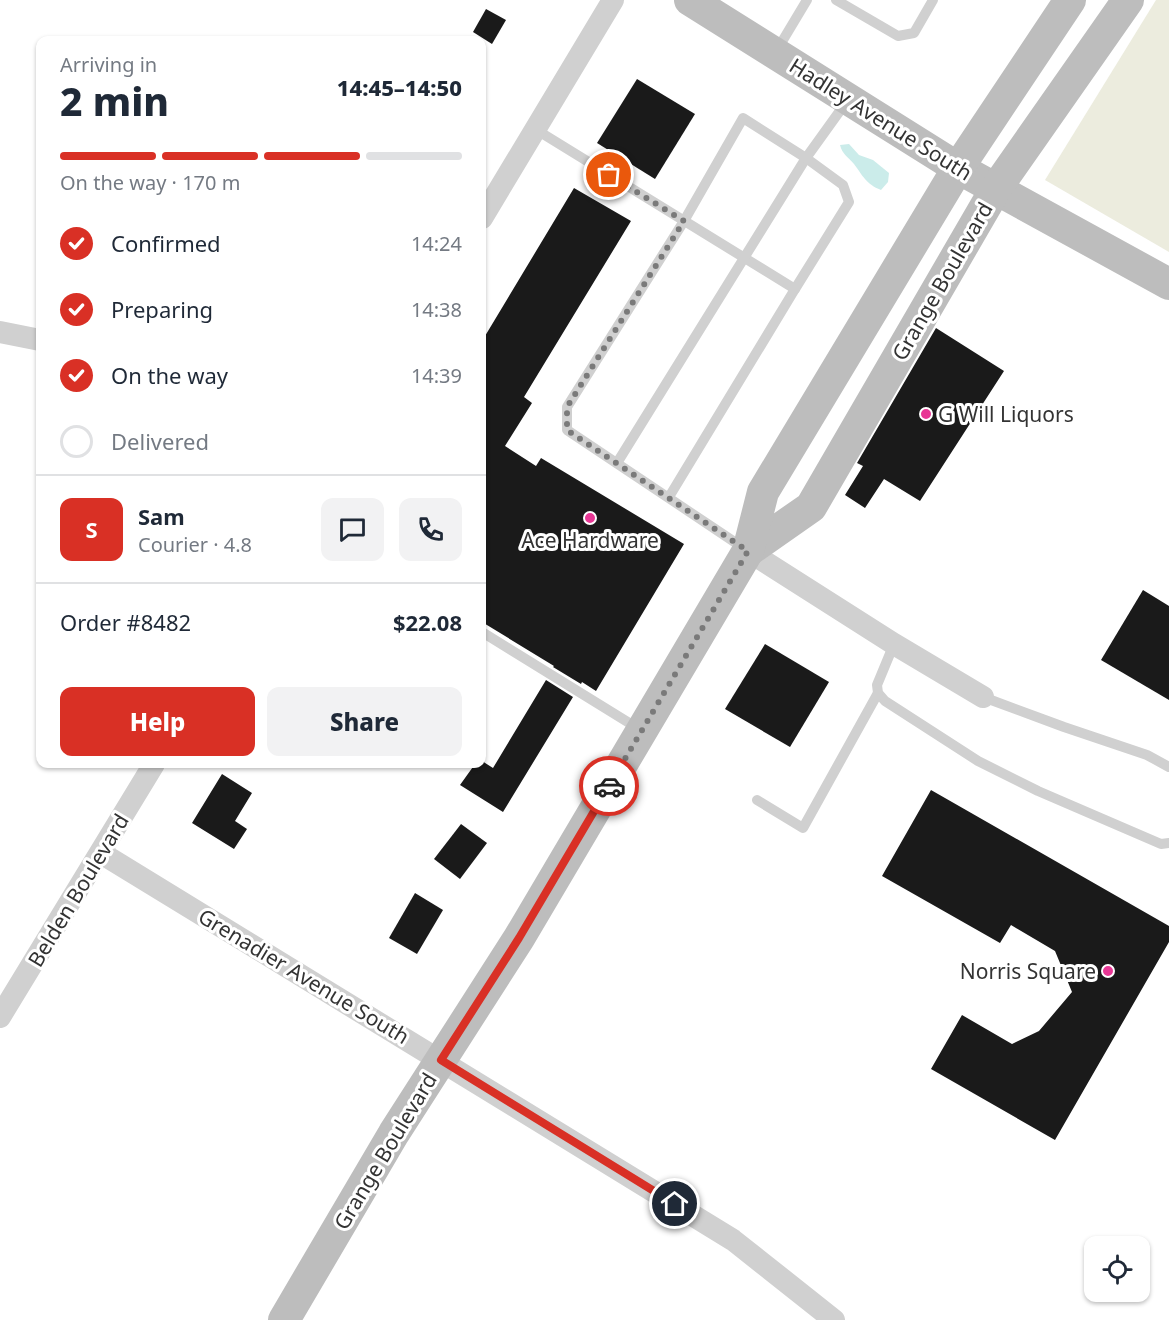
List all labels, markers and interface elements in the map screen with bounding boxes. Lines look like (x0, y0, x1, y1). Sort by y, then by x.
text: Arriving in (60, 51, 157, 78)
street label: Hadley Avenue South (784, 51, 978, 187)
text: 14:45–14:50 (337, 72, 462, 102)
text: 2 min (60, 74, 169, 127)
pin (583, 149, 634, 200)
icon: bag (592, 158, 625, 191)
text: On the way · 170 m (60, 169, 240, 196)
street label: Grange Boulevard (885, 197, 999, 365)
icon: check (60, 227, 93, 260)
text: Confirmed (111, 228, 221, 258)
text: 14:24 (411, 230, 462, 257)
icon: check (60, 293, 93, 326)
text: Preparing (111, 294, 213, 324)
text: 14:38 (411, 296, 462, 323)
icon: check (60, 359, 93, 392)
text: On the way (111, 360, 228, 390)
text: 14:39 (411, 362, 462, 389)
place label: G Will Liquors (938, 400, 1074, 428)
marker: G Will Liquors (919, 407, 933, 421)
text: Delivered (111, 426, 209, 456)
button: chat (321, 498, 384, 561)
button: phone (399, 498, 462, 561)
text: Sam (138, 501, 185, 531)
marker: Ace Hardware (583, 511, 597, 525)
text: S (85, 514, 98, 544)
place label: Ace Hardware (521, 526, 659, 554)
text: Courier · 4.8 (138, 531, 252, 558)
text: Order #8482 (60, 607, 191, 637)
text: $22.08 (393, 607, 462, 637)
button: Help (60, 687, 255, 756)
button: Share (267, 687, 462, 756)
courier (579, 756, 639, 816)
icon: car (593, 770, 626, 803)
street label: Belden Boulevard (21, 808, 135, 972)
street label: Grenadier Avenue South (193, 902, 415, 1050)
place label: Norris Square (960, 957, 1096, 985)
marker: Norris Square (1101, 964, 1115, 978)
street label: Grange Boulevard (327, 1067, 443, 1235)
pin (649, 1178, 700, 1229)
icon: home (658, 1187, 691, 1220)
map controls (1084, 1236, 1150, 1302)
button: locate (1084, 1236, 1150, 1302)

